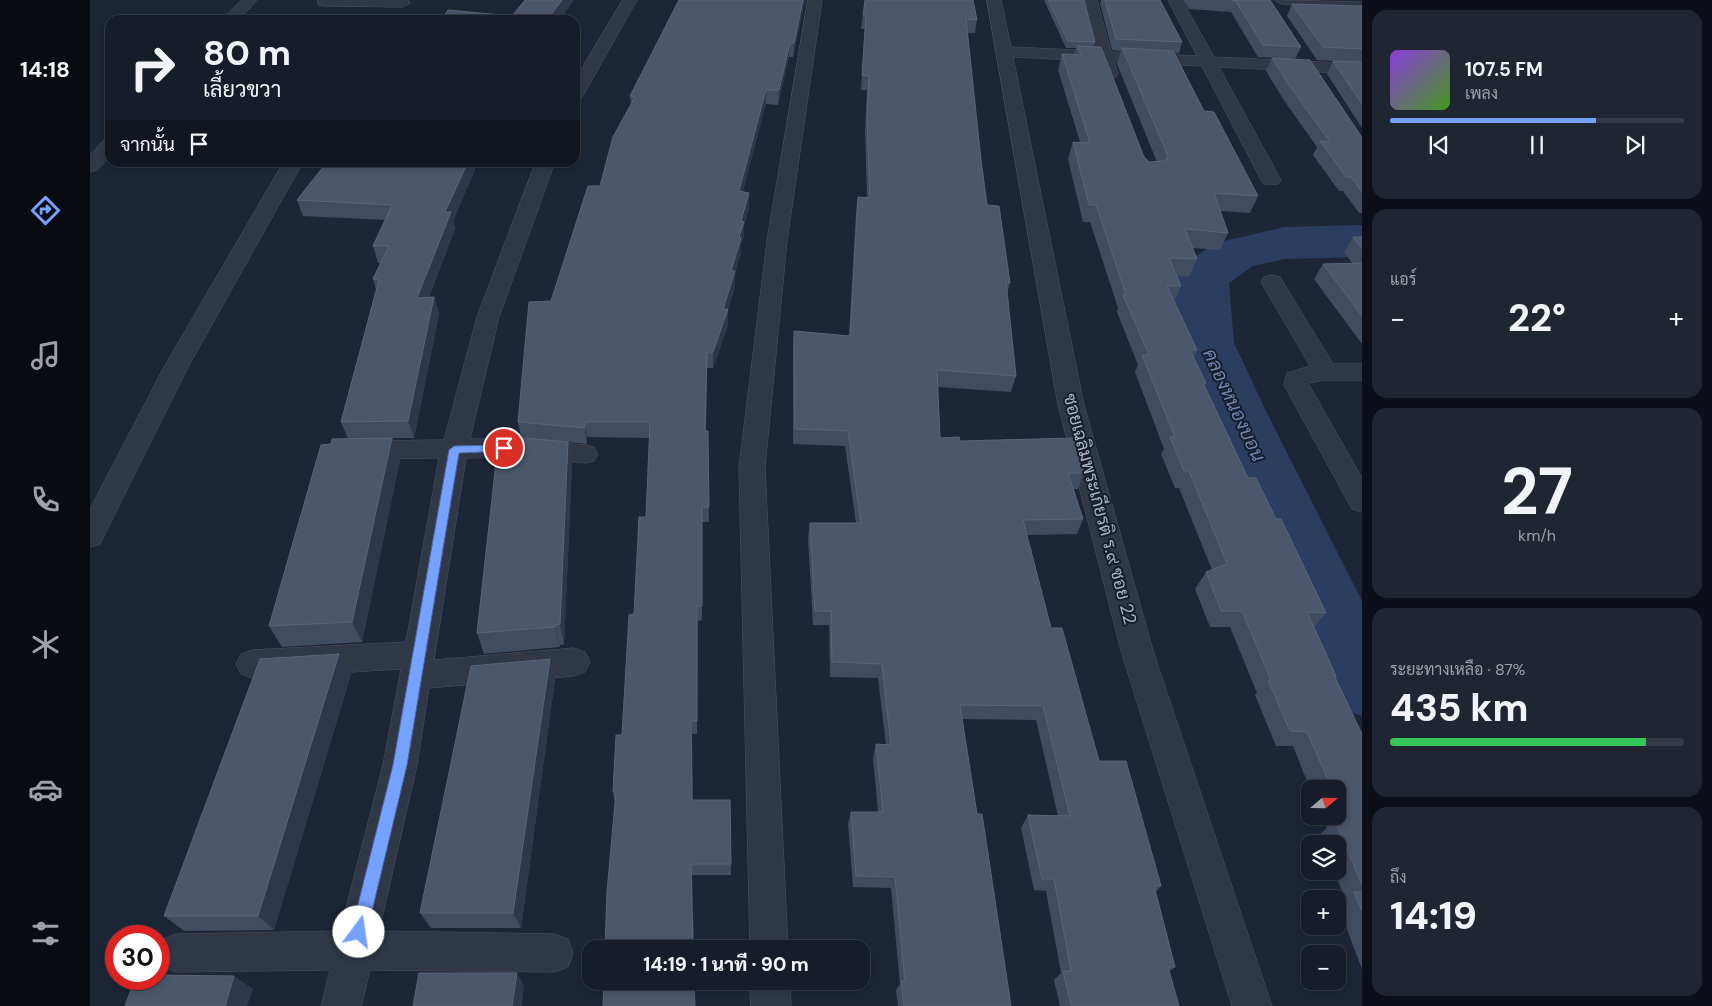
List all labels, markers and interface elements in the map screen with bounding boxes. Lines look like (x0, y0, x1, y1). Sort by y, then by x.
text: 80 m (203, 30, 291, 76)
icon: right (120, 35, 185, 100)
text: 14:18 (20, 55, 70, 84)
text: 107.5 FM (1465, 57, 1543, 82)
text: เลี้ยวขวา (203, 75, 281, 104)
text: เพลง (1465, 83, 1498, 104)
icon: arrive (185, 130, 213, 158)
icon: previous (1425, 131, 1453, 159)
icon: pause (1523, 131, 1551, 159)
icon: next (1621, 131, 1649, 159)
text: จากนั้น (120, 132, 175, 157)
icon: directions (28, 193, 63, 228)
text: แอร์ (1390, 269, 1416, 290)
text: 22° (1508, 293, 1566, 343)
text: − (1390, 300, 1405, 337)
text: + (1669, 300, 1684, 337)
icon: music (28, 338, 63, 373)
water label: คลองหนองบอน (1197, 345, 1271, 465)
street label: ซอยเฉลิมพระเกียรติ ร.๙ ซอย 22 (1058, 391, 1143, 627)
pin (483, 427, 525, 469)
icon: arrive (490, 434, 518, 462)
text: 27 (1501, 450, 1573, 534)
icon: phone (28, 482, 63, 517)
text: km/h (1518, 525, 1556, 546)
icon: climate (28, 627, 63, 662)
text: ระยะทางเหลือ · 87% (1390, 659, 1525, 680)
text: 435 km (1390, 683, 1529, 733)
icon: car (28, 772, 63, 807)
north arrow (1301, 780, 1346, 825)
map controls (1301, 780, 1346, 990)
button: layers (1301, 835, 1346, 880)
text: ถึง (1390, 867, 1407, 888)
button: + (1301, 890, 1346, 935)
text: 14:19 (1390, 891, 1477, 941)
position arrow (332, 905, 384, 957)
icon: filters (28, 916, 63, 951)
speed limit sign: 30 (105, 925, 170, 990)
button: − (1301, 945, 1346, 990)
text: 14:19 · 1 นาที · 90 m (643, 952, 809, 977)

